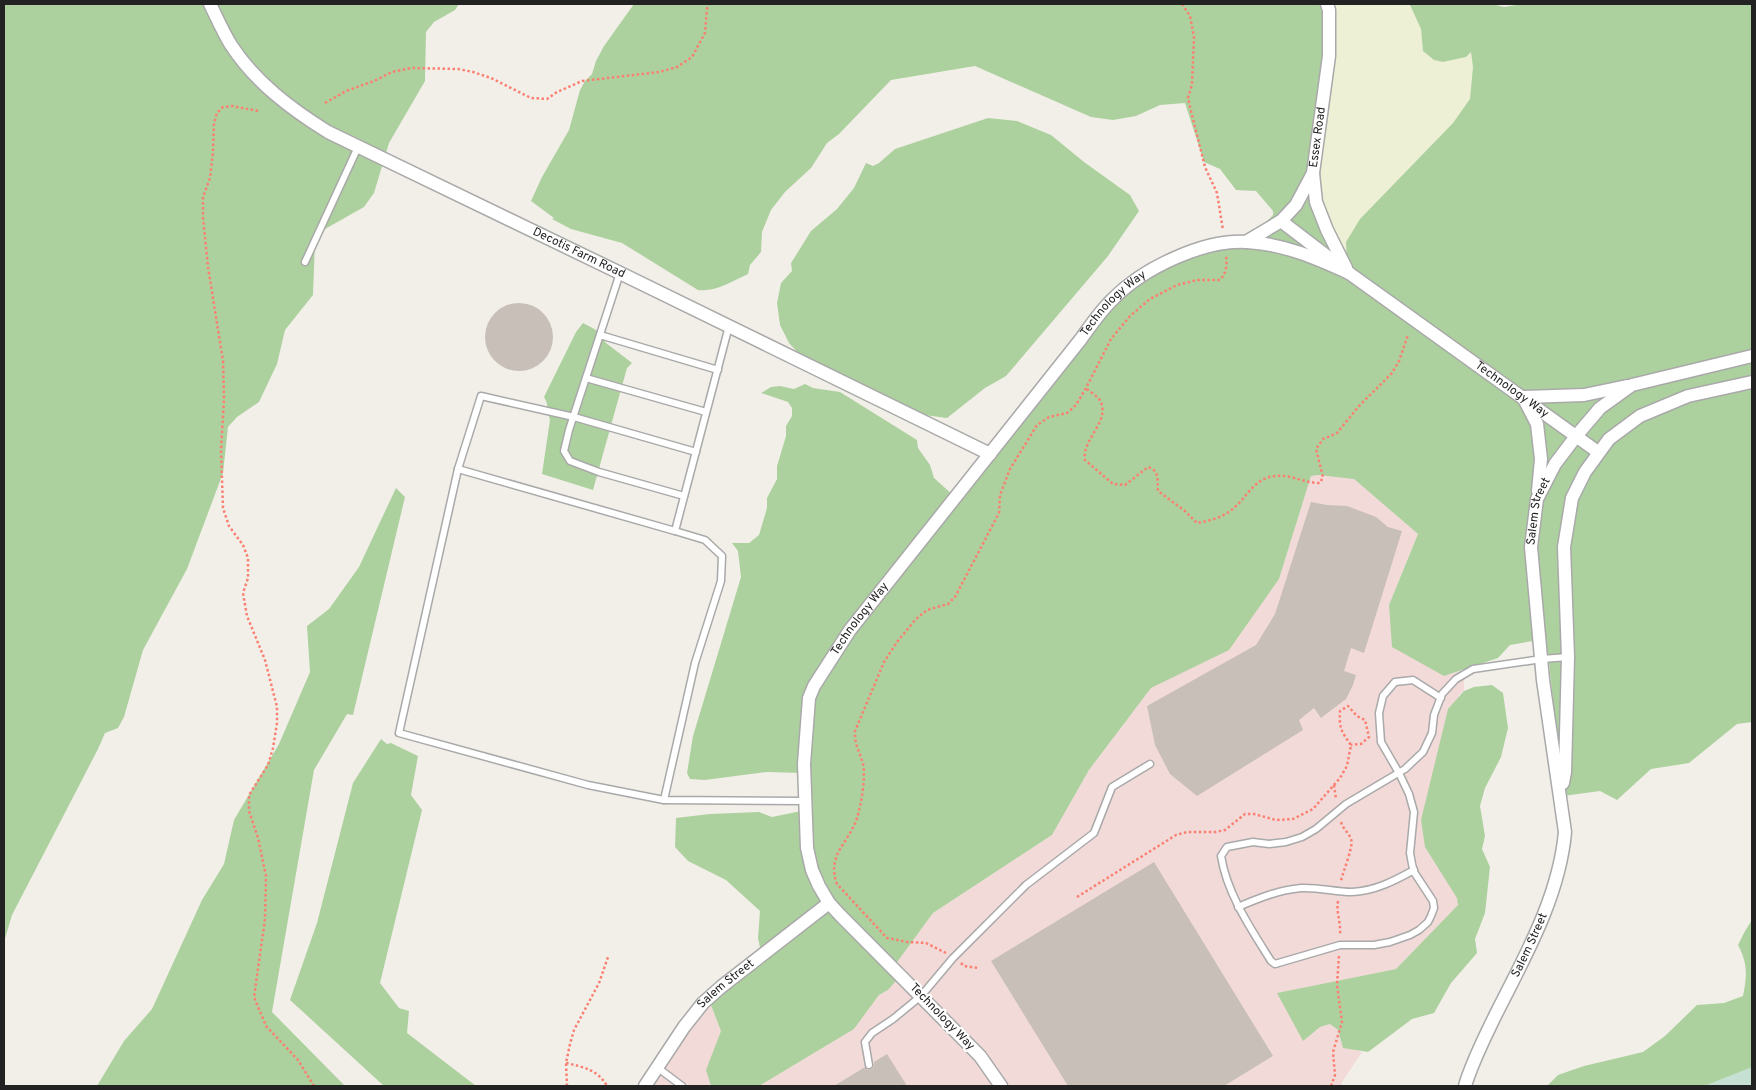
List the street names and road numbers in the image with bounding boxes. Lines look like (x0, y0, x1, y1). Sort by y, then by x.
street label: Essex Road (1306, 106, 1330, 169)
street label: Decotis Farm Road (530, 224, 628, 282)
street label: Technology Way (1077, 267, 1149, 340)
street label: Technology Way (1472, 358, 1552, 422)
street label: Salem Street (1523, 475, 1555, 546)
street label: Technology Way (828, 579, 893, 659)
street label: Salem Street (1508, 911, 1552, 980)
street label: Salem Street (694, 956, 758, 1012)
street label: Technology Way (906, 980, 978, 1054)

